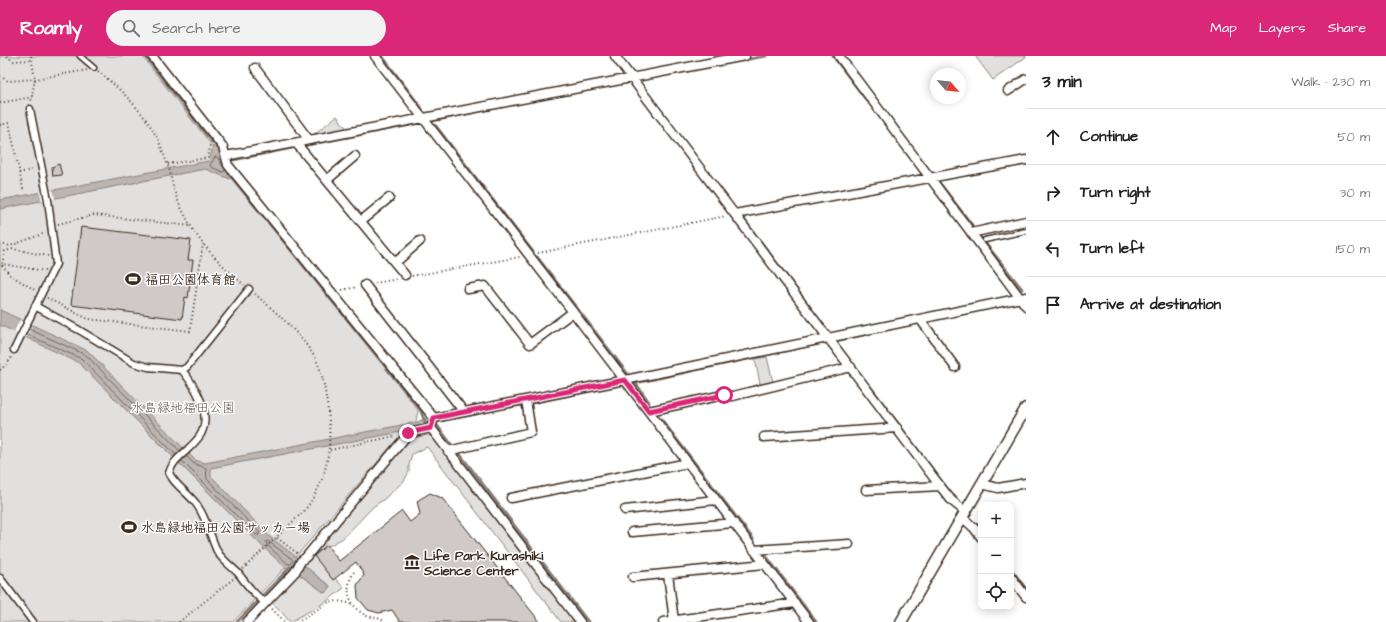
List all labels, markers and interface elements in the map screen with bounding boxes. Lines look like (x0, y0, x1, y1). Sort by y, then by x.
search box (106, 10, 386, 46)
text: Roamly (20, 15, 82, 42)
icon: search (120, 17, 142, 39)
text: Search here (152, 18, 241, 39)
text: Map (1210, 18, 1237, 38)
text: Layers (1259, 18, 1306, 38)
text: Share (1328, 18, 1366, 38)
north arrow (930, 68, 966, 104)
text: 3 min (1042, 70, 1082, 94)
text: Walk · 230 m (1291, 73, 1370, 91)
icon: ahead (1042, 126, 1064, 148)
text: Continue (1080, 126, 1138, 147)
text: 50 m (1337, 128, 1370, 146)
icon: right (1042, 182, 1064, 204)
text: Turn right (1080, 182, 1151, 203)
text: 30 m (1340, 184, 1370, 202)
icon: left (1042, 238, 1064, 260)
text: Turn left (1080, 238, 1144, 259)
text: 150 m (1336, 240, 1370, 258)
sports icon: 福田公園体育館 (124, 270, 142, 288)
place label: 福田公園体育館 (145, 271, 236, 289)
icon: arrive (1042, 294, 1064, 316)
text: Arrive at destination (1080, 294, 1221, 315)
route start (715, 386, 733, 404)
park label: 水島緑地福田公園 (131, 399, 235, 417)
route end (399, 424, 417, 442)
map controls (978, 502, 1014, 610)
button: + (978, 502, 1014, 538)
sports icon: 水島緑地福田公園サッカー場 (120, 518, 138, 536)
place label: 水島緑地福田公園サッカー場 (141, 519, 310, 537)
button: − (978, 538, 1014, 574)
place label: Life Park Kurashiki Science Center (423, 547, 544, 580)
museum icon: Life Park Kurashiki Science Center (403, 553, 421, 571)
button: locate (978, 574, 1014, 610)

